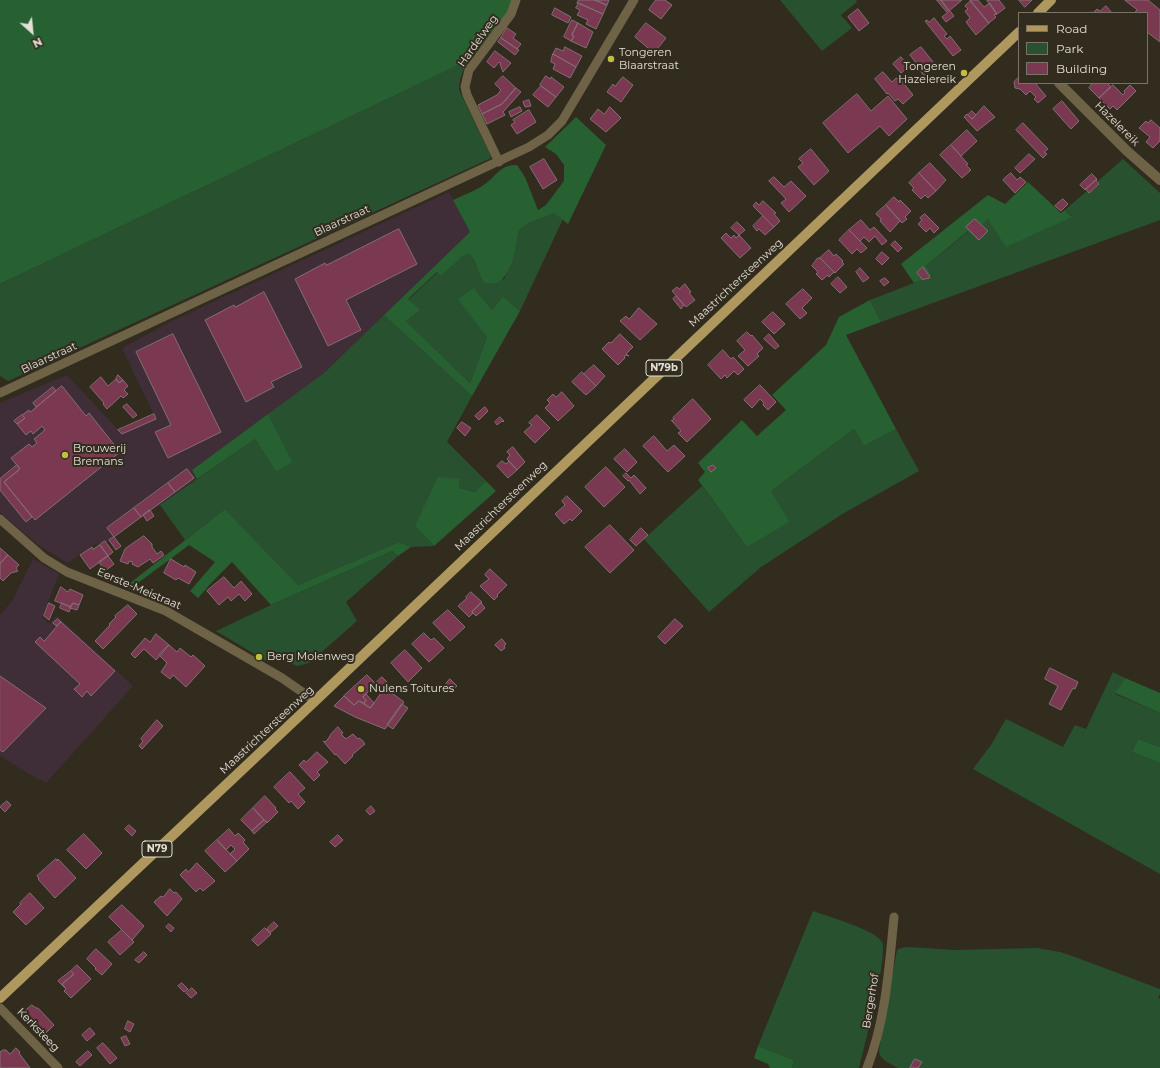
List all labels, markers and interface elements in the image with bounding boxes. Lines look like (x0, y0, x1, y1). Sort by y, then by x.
north arrow (12, 12, 52, 52)
street label: Hardelweg (455, 12, 501, 70)
legend (1018, 12, 1148, 84)
text: Road (1056, 21, 1087, 36)
text: N (30, 34, 45, 51)
text: Park (1056, 41, 1083, 56)
place label: Tongeren Blaarstraat (619, 46, 679, 72)
marker: Tongeren Blaarstraat (606, 54, 616, 64)
place label: Tongeren Hazelereik (898, 60, 956, 86)
text: Building (1056, 61, 1107, 76)
marker: Tongeren Hazelereik (959, 68, 969, 78)
street label: Hazelereik (1092, 99, 1142, 149)
street label: Blaarstraat (312, 202, 372, 240)
street label: Maastrichtersteenweg (686, 236, 786, 330)
street label: Blaarstraat (19, 339, 79, 377)
road number: N79b (646, 360, 682, 376)
place label: Brouwerij Bremans (73, 442, 126, 468)
marker: Brouwerij Bremans (60, 450, 70, 460)
street label: Maastrichtersteenweg (452, 458, 550, 554)
street label: Eerste-Meistraat (95, 565, 183, 613)
place label: Berg Molenweg (267, 650, 355, 664)
marker: Berg Molenweg (254, 652, 264, 662)
place label: Nulens Toitures (369, 682, 454, 696)
street label: Maastrichtersteenweg (217, 683, 317, 777)
marker: Nulens Toitures (356, 684, 366, 694)
road number: N79 (142, 841, 172, 857)
street label: Bergerhof (860, 972, 882, 1030)
street label: Kerksteeg (14, 1005, 62, 1055)

